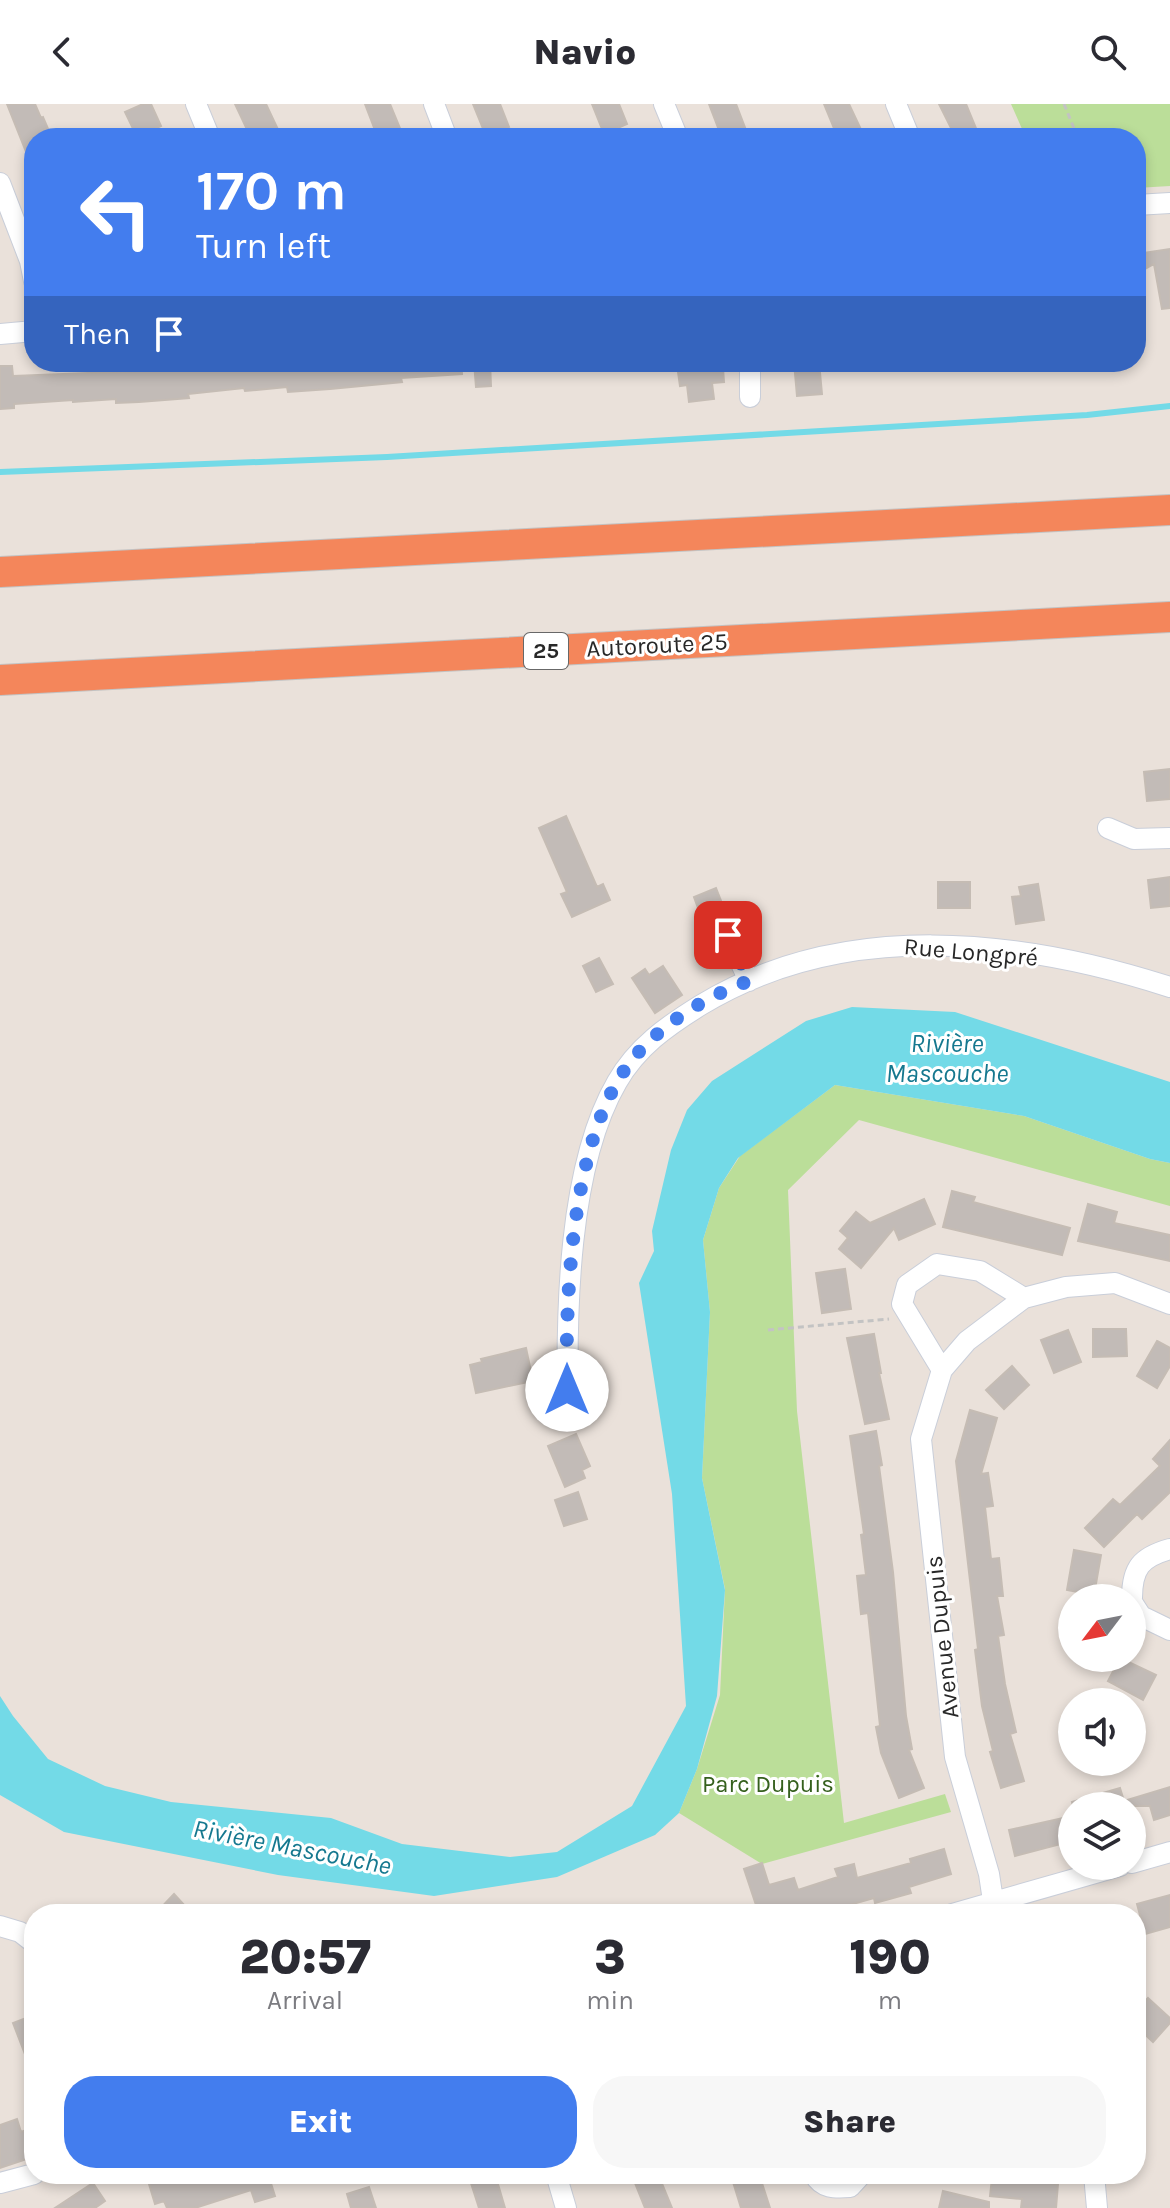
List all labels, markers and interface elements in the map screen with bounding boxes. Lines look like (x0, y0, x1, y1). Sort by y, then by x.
icon: back (40, 30, 84, 74)
icon: search (1086, 30, 1130, 74)
text: Navio (534, 31, 636, 73)
text: 170 m (196, 158, 347, 223)
icon: left (64, 160, 168, 264)
text: Turn left (196, 225, 331, 267)
icon: arrive (147, 312, 191, 356)
text: Then (64, 316, 131, 352)
street label: Autoroute 25 (586, 627, 728, 663)
road number: 25 (524, 633, 568, 669)
pin (694, 901, 762, 969)
icon: arrive (706, 913, 750, 957)
street label: Rue Longpré (903, 932, 1039, 972)
water label: Rivière Mascouche (886, 1028, 1008, 1089)
position arrow (525, 1348, 609, 1432)
street label: Avenue Dupuis (920, 1554, 964, 1720)
north arrow (1058, 1584, 1146, 1672)
map controls (1058, 1584, 1146, 1880)
button: sound (1058, 1688, 1146, 1776)
park label: Parc Dupuis (702, 1770, 834, 1798)
button: layers (1058, 1792, 1146, 1880)
water label: Rivière Mascouche (190, 1813, 394, 1881)
text: 20:57 (239, 1929, 371, 1985)
text: 3 (594, 1929, 626, 1985)
text: 190 (849, 1929, 931, 1985)
text: Arrival (267, 1985, 343, 2016)
text: min (586, 1985, 634, 2016)
text: m (878, 1985, 902, 2016)
button: Exit (64, 2076, 577, 2168)
button: Share (593, 2076, 1106, 2168)

